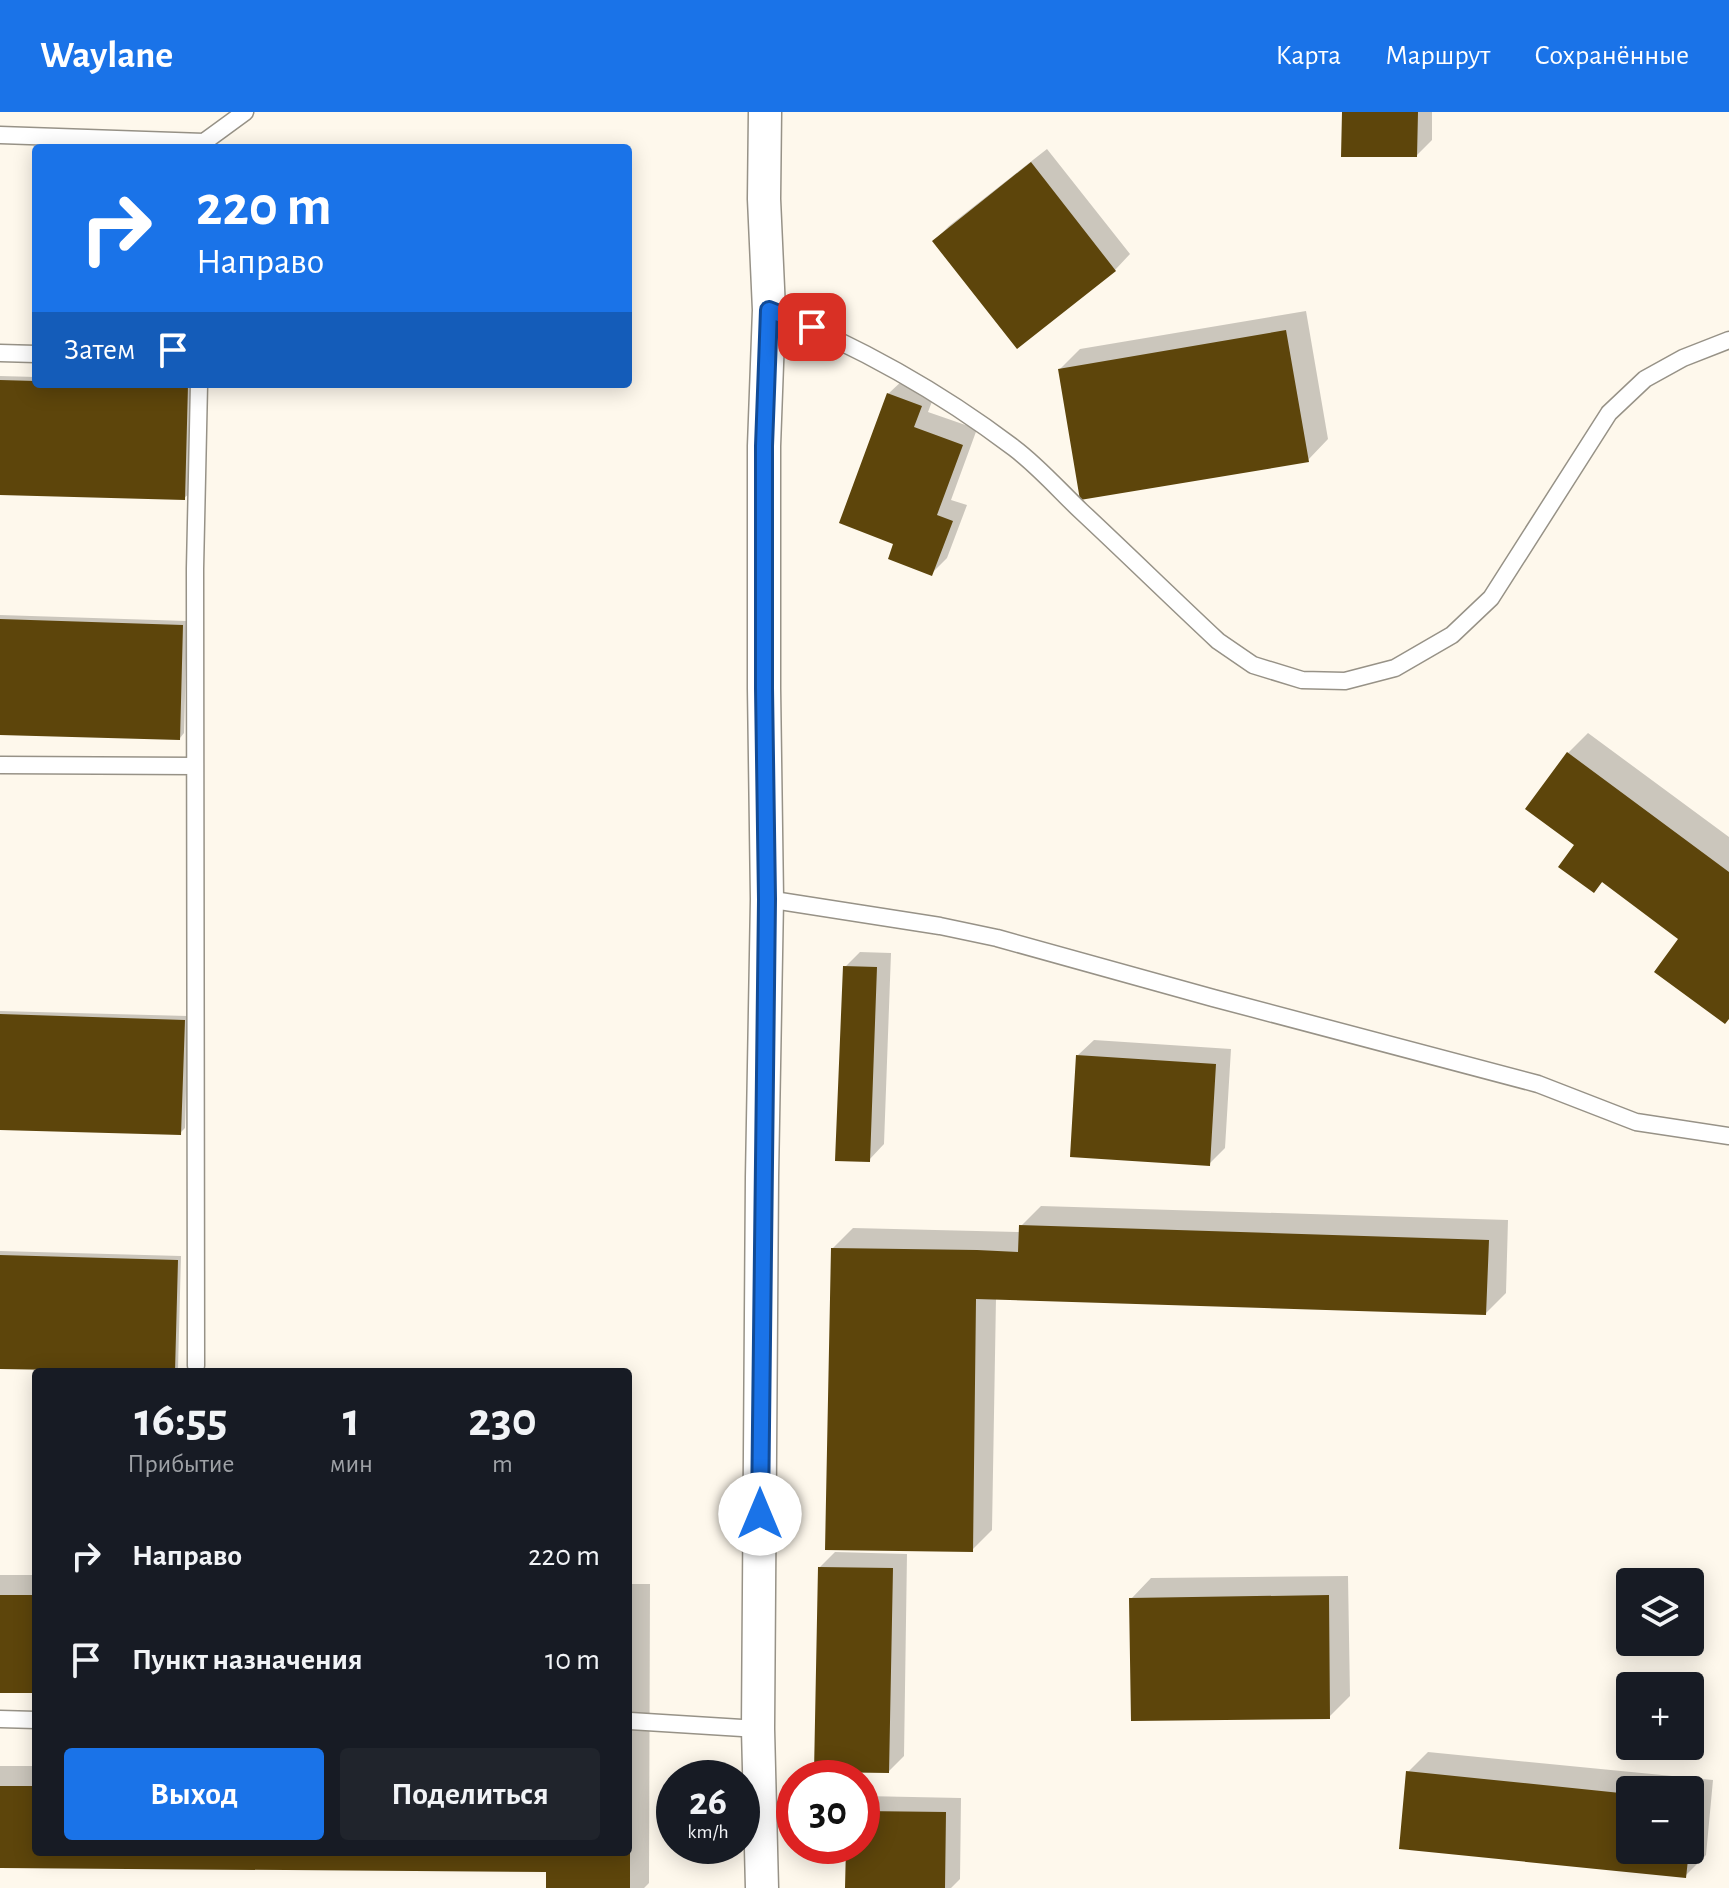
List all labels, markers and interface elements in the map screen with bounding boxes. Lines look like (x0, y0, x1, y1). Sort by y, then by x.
text: Waylane (40, 37, 173, 75)
text: Карта (1275, 42, 1341, 70)
text: Маршрут (1385, 42, 1490, 70)
text: Сохранённые (1534, 42, 1689, 70)
icon: right (64, 176, 168, 280)
text: 220 m (196, 179, 332, 235)
text: Направо (196, 244, 324, 280)
pin (778, 293, 846, 361)
icon: arrive (790, 305, 834, 349)
icon: arrive (151, 328, 195, 372)
text: Затем (64, 335, 135, 365)
text: 16:55 (134, 1397, 227, 1445)
text: 1 (343, 1397, 360, 1445)
text: 230 (468, 1397, 537, 1445)
text: Прибытие (127, 1451, 234, 1477)
text: мин (330, 1451, 373, 1477)
text: m (492, 1451, 513, 1477)
position arrow (718, 1472, 802, 1556)
icon: right (64, 1534, 108, 1578)
text: Направо (132, 1541, 242, 1571)
text: 220 m (528, 1541, 600, 1571)
map controls (1616, 1568, 1704, 1864)
button: layers (1616, 1568, 1704, 1656)
icon: arrive (64, 1638, 108, 1682)
text: Пункт назначения (132, 1645, 363, 1675)
text: 10 m (545, 1645, 600, 1675)
button: + (1616, 1672, 1704, 1760)
button: Выход (64, 1748, 324, 1840)
button: Поделиться (340, 1748, 600, 1840)
speed limit sign: 30 (776, 1760, 880, 1864)
button: − (1616, 1776, 1704, 1864)
text: 26 (689, 1782, 727, 1822)
text: km/h (687, 1822, 729, 1842)

